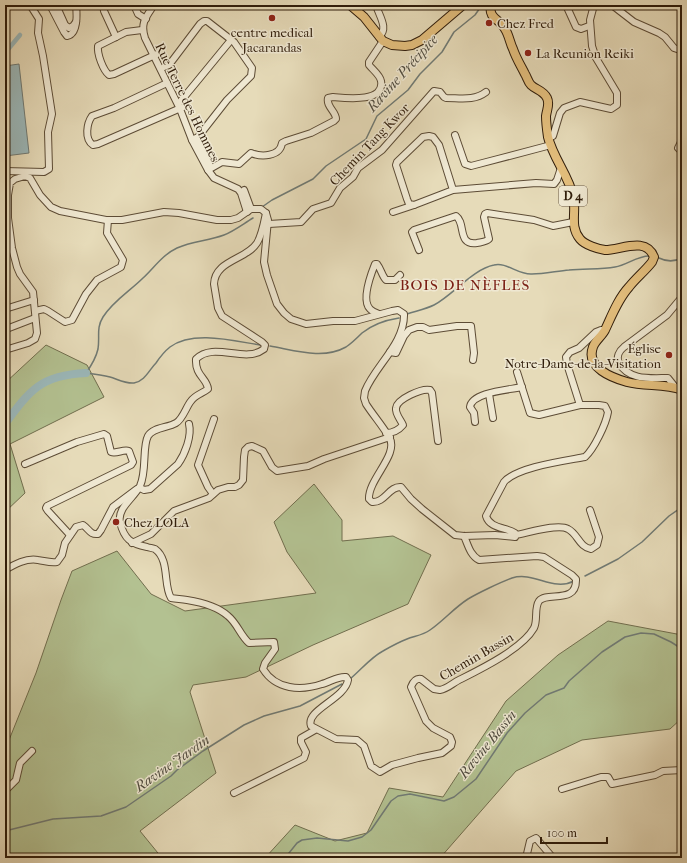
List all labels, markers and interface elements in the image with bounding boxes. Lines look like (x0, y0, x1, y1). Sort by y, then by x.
marker: centre medical Jacarandas (267, 13, 277, 23)
place label: Chez Fred (497, 16, 555, 31)
marker: Chez Fred (484, 18, 494, 28)
place label: centre medical Jacarandas (231, 25, 314, 55)
water label: Ravine Précipice (363, 31, 442, 116)
street label: Rue Terre des Hommes (152, 40, 223, 164)
place label: La Reunion Reiki (536, 46, 634, 61)
marker: La Reunion Reiki (523, 48, 533, 58)
street label: Chemin Tang Kwor (326, 100, 413, 189)
road number: D 4 (559, 186, 587, 206)
district label: BOIS DE NÈFLES (400, 276, 530, 294)
place label: Église Notre-Dame-de-la-Visitation (505, 341, 662, 371)
marker: Église Notre-Dame-de-la-Visitation (664, 350, 674, 360)
place label: Chez LOLA (124, 515, 190, 530)
marker: Chez LOLA (111, 517, 121, 527)
street label: Chemin Bassin (437, 629, 516, 684)
water label: Ravine Bassin (454, 707, 520, 782)
water label: Ravine Jardin (131, 731, 213, 796)
scale bar (541, 819, 607, 845)
text: 100 m (547, 826, 577, 840)

